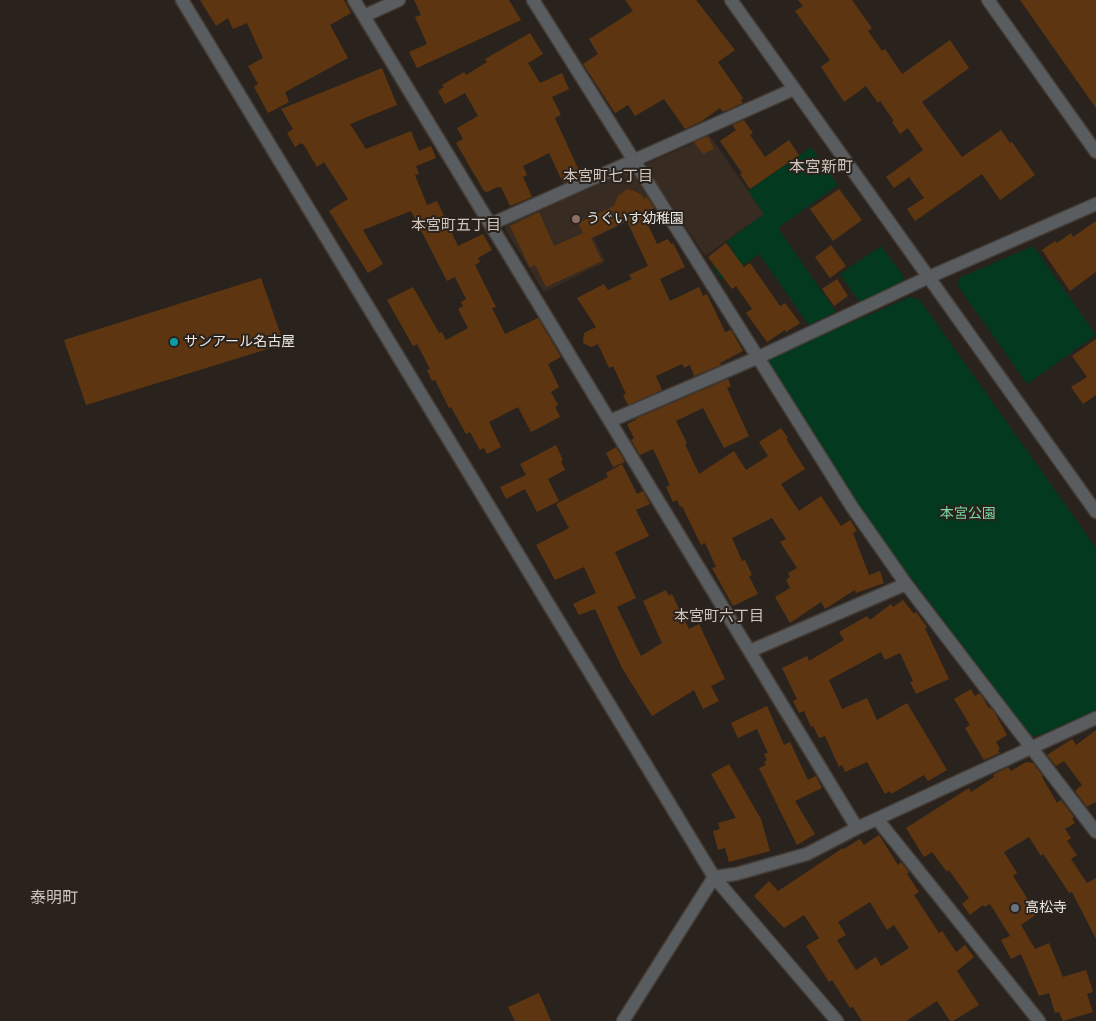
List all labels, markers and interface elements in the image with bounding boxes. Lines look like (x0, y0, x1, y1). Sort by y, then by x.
district label: 本宮新町 (789, 157, 853, 177)
district label: 本宮町七丁目 (563, 167, 653, 185)
place label: うぐいす幼稚園 (586, 211, 684, 227)
marker: うぐいす幼稚園 (570, 213, 582, 225)
district label: 本宮町五丁目 (411, 216, 501, 234)
place label: サンアール名古屋 (184, 334, 295, 350)
marker: サンアール名古屋 (168, 336, 180, 348)
park label: 本宮公園 (940, 506, 996, 522)
district label: 本宮町六丁目 (674, 607, 764, 625)
district label: 泰明町 (30, 888, 78, 908)
place label: 高松寺 (1025, 900, 1067, 916)
marker: 高松寺 (1009, 902, 1021, 914)

